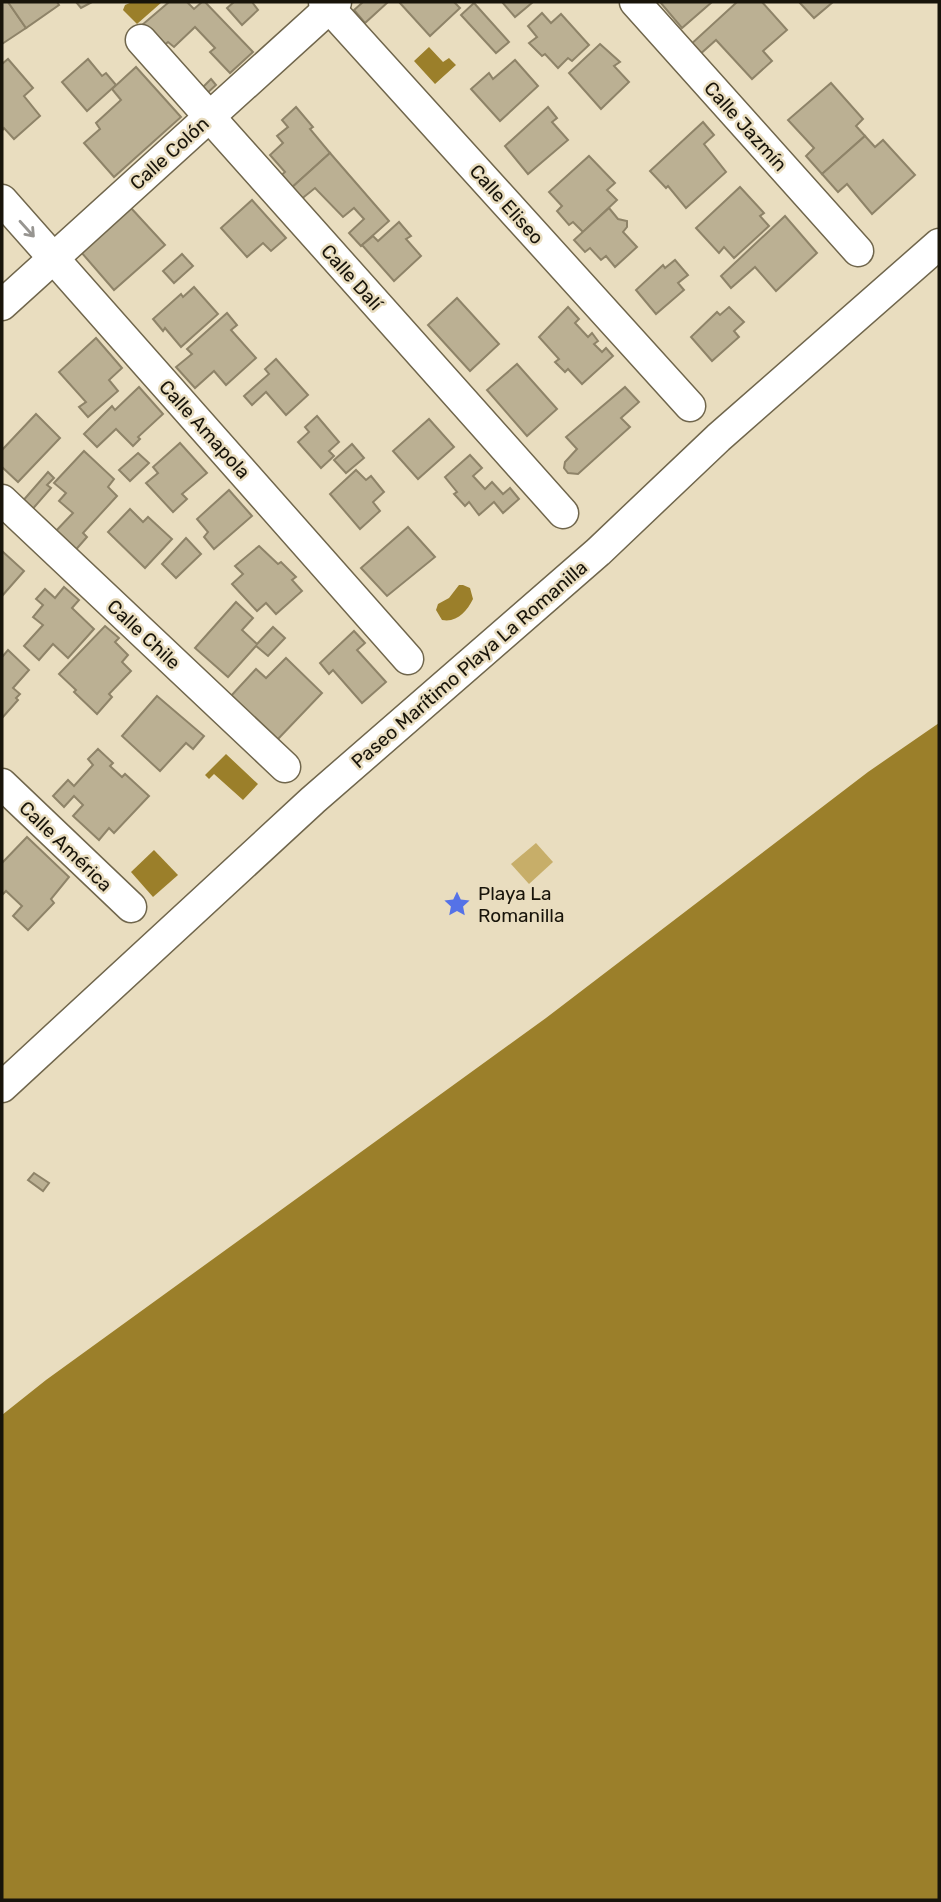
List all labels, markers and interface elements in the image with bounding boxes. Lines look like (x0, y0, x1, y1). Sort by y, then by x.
street label: Calle Jazmín (699, 77, 792, 176)
street label: Calle Colón (125, 112, 214, 195)
street label: Calle Eliseo (465, 160, 549, 249)
one-way arrow (19, 220, 35, 238)
street label: Calle Dalí (316, 240, 388, 316)
street label: Calle Amapola (154, 375, 255, 483)
street label: Paseo Marítimo Playa La Romanilla (347, 556, 592, 773)
street label: Calle Chile (102, 595, 185, 674)
street label: Calle América (14, 796, 117, 896)
place label: Playa La Romanilla (478, 882, 564, 927)
place icon: Playa La Romanilla (442, 889, 472, 919)

